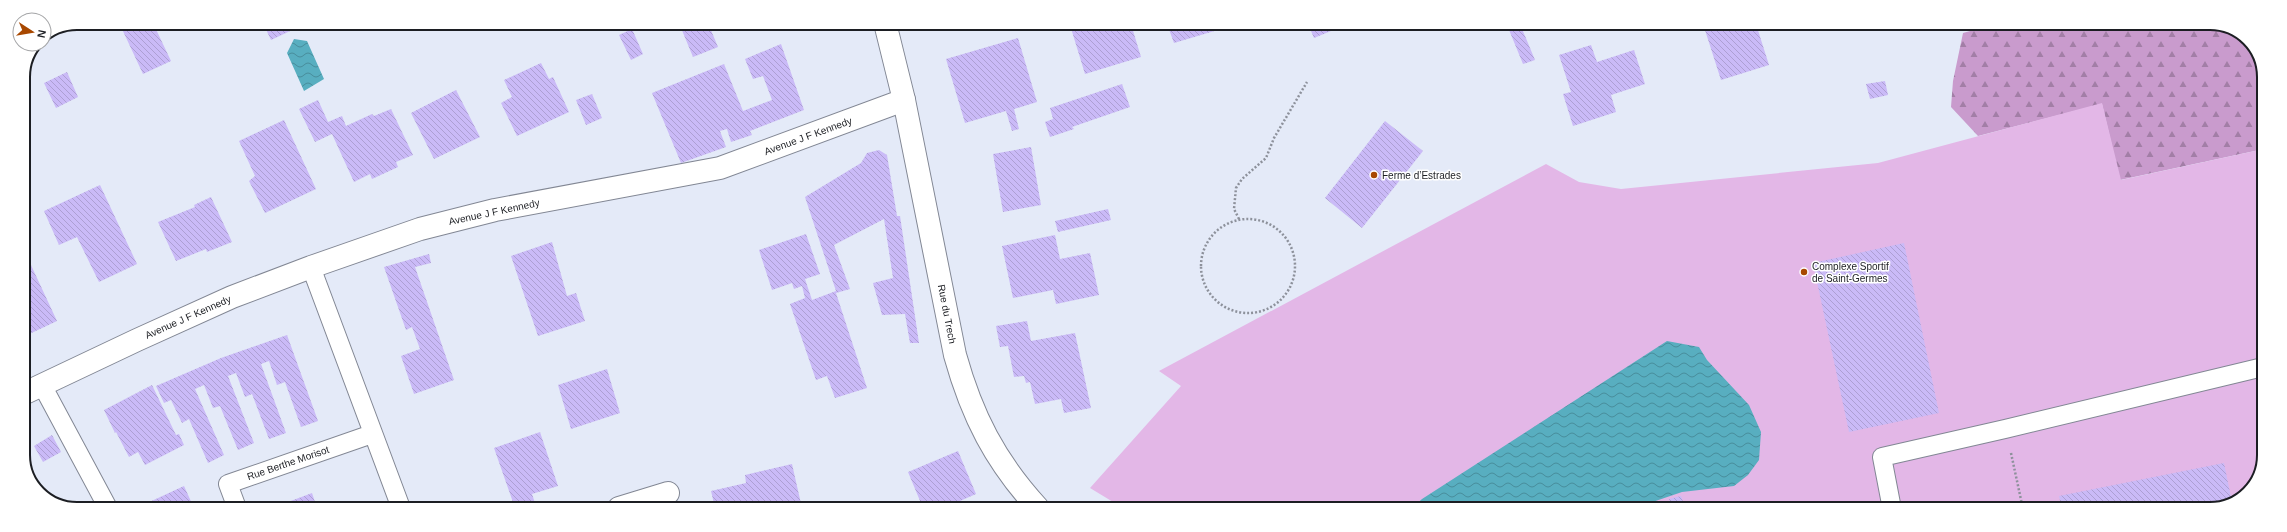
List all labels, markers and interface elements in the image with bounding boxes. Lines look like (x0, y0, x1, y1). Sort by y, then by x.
north arrow (12, 12, 52, 52)
text: N (35, 29, 48, 39)
street label: Avenue J F Kennedy (763, 115, 853, 157)
marker: Ferme d’Estrades (1369, 170, 1379, 180)
place label: Ferme d’Estrades (1382, 170, 1461, 181)
street label: Avenue J F Kennedy (448, 197, 540, 227)
place label: Complexe Sportif de Saint-Germes (1812, 261, 1889, 284)
marker: Complexe Sportif de Saint-Germes (1799, 267, 1809, 277)
street label: Rue du Trech (936, 283, 958, 345)
street label: Avenue J F Kennedy (143, 293, 233, 341)
street label: Rue Berthe Morisot (245, 444, 331, 482)

